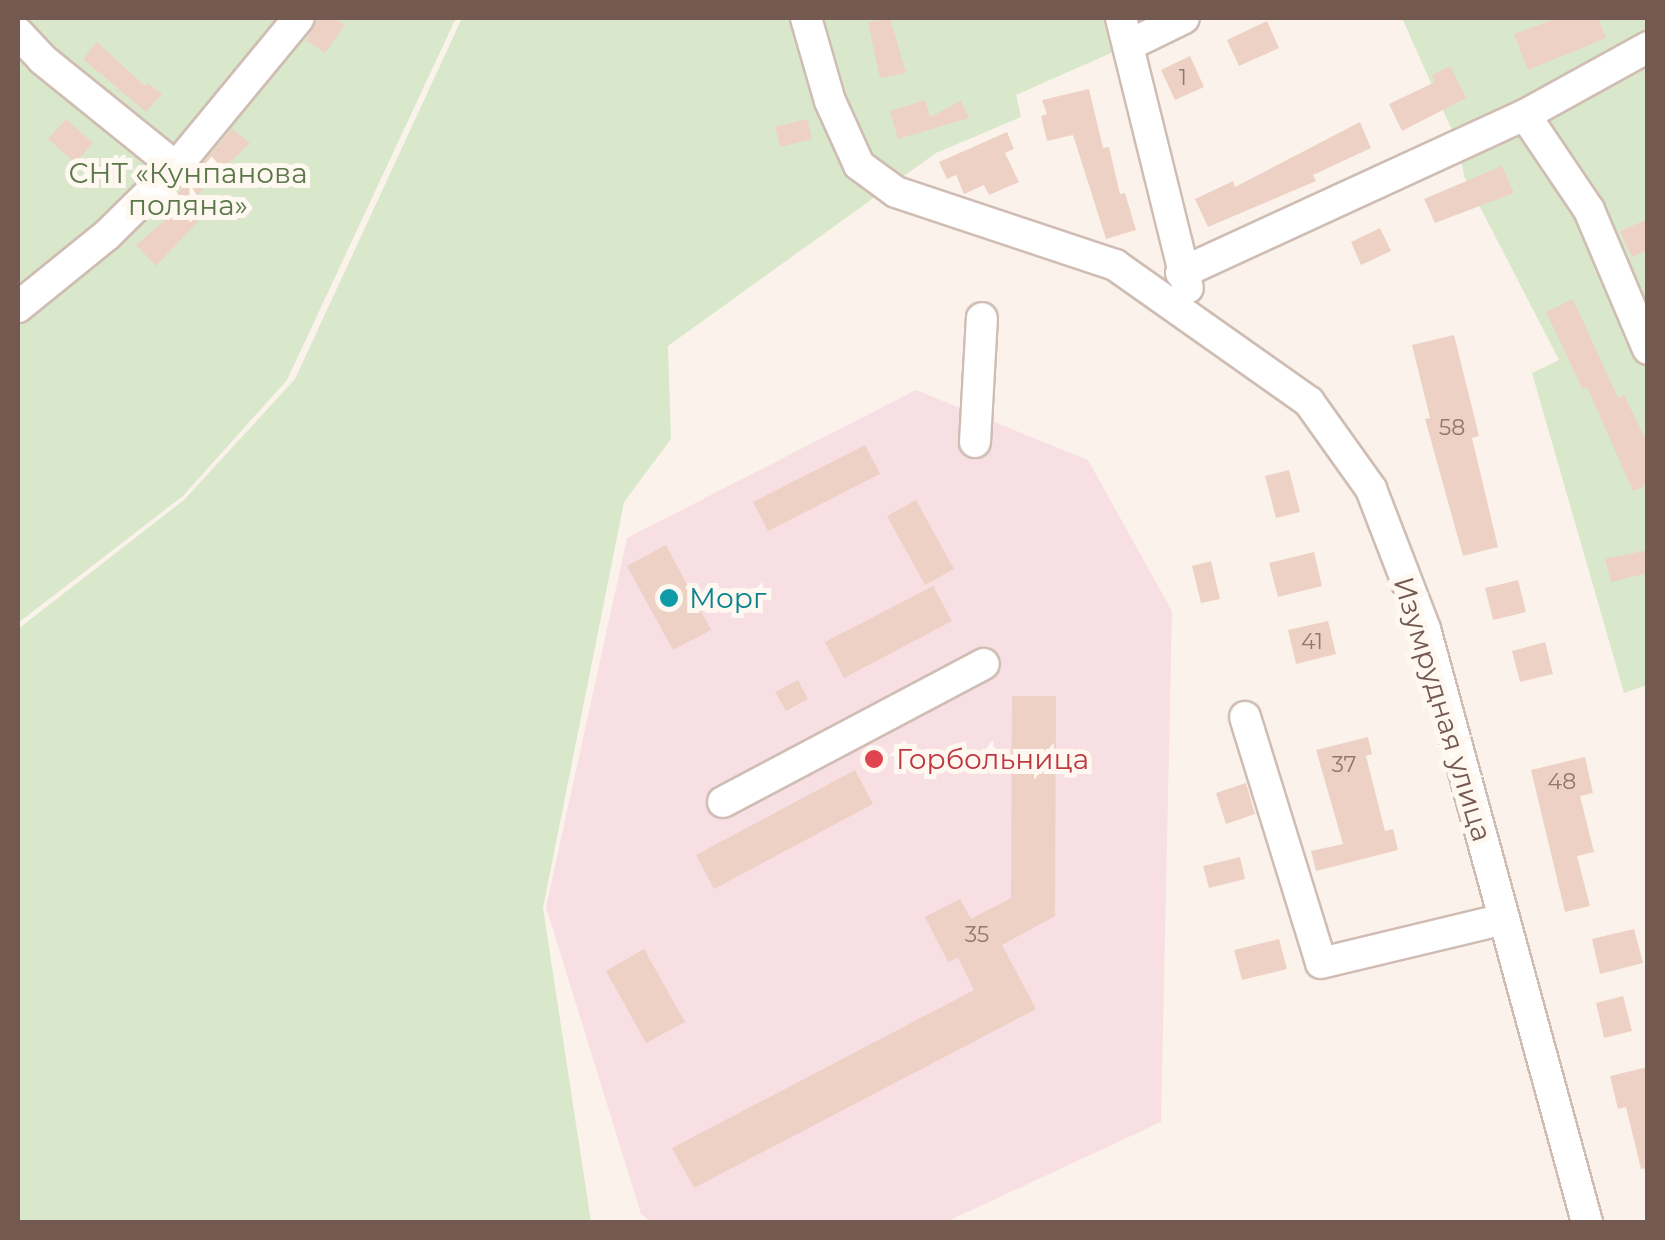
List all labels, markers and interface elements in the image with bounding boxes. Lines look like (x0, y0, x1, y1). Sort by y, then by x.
house number: 1 (1179, 65, 1187, 91)
park label: СНТ «Кунпанова поляна» (69, 156, 307, 222)
house number: 58 (1439, 415, 1465, 441)
street label: Изумрудная улица (1387, 573, 1499, 845)
place label: Морг (689, 581, 766, 615)
marker: Морг (658, 587, 680, 609)
house number: 41 (1301, 629, 1323, 655)
place label: Горбольница (896, 742, 1089, 776)
marker: Горбольница (861, 746, 887, 772)
house number: 37 (1331, 752, 1357, 778)
house number: 48 (1548, 769, 1576, 795)
house number: 35 (965, 922, 989, 948)

